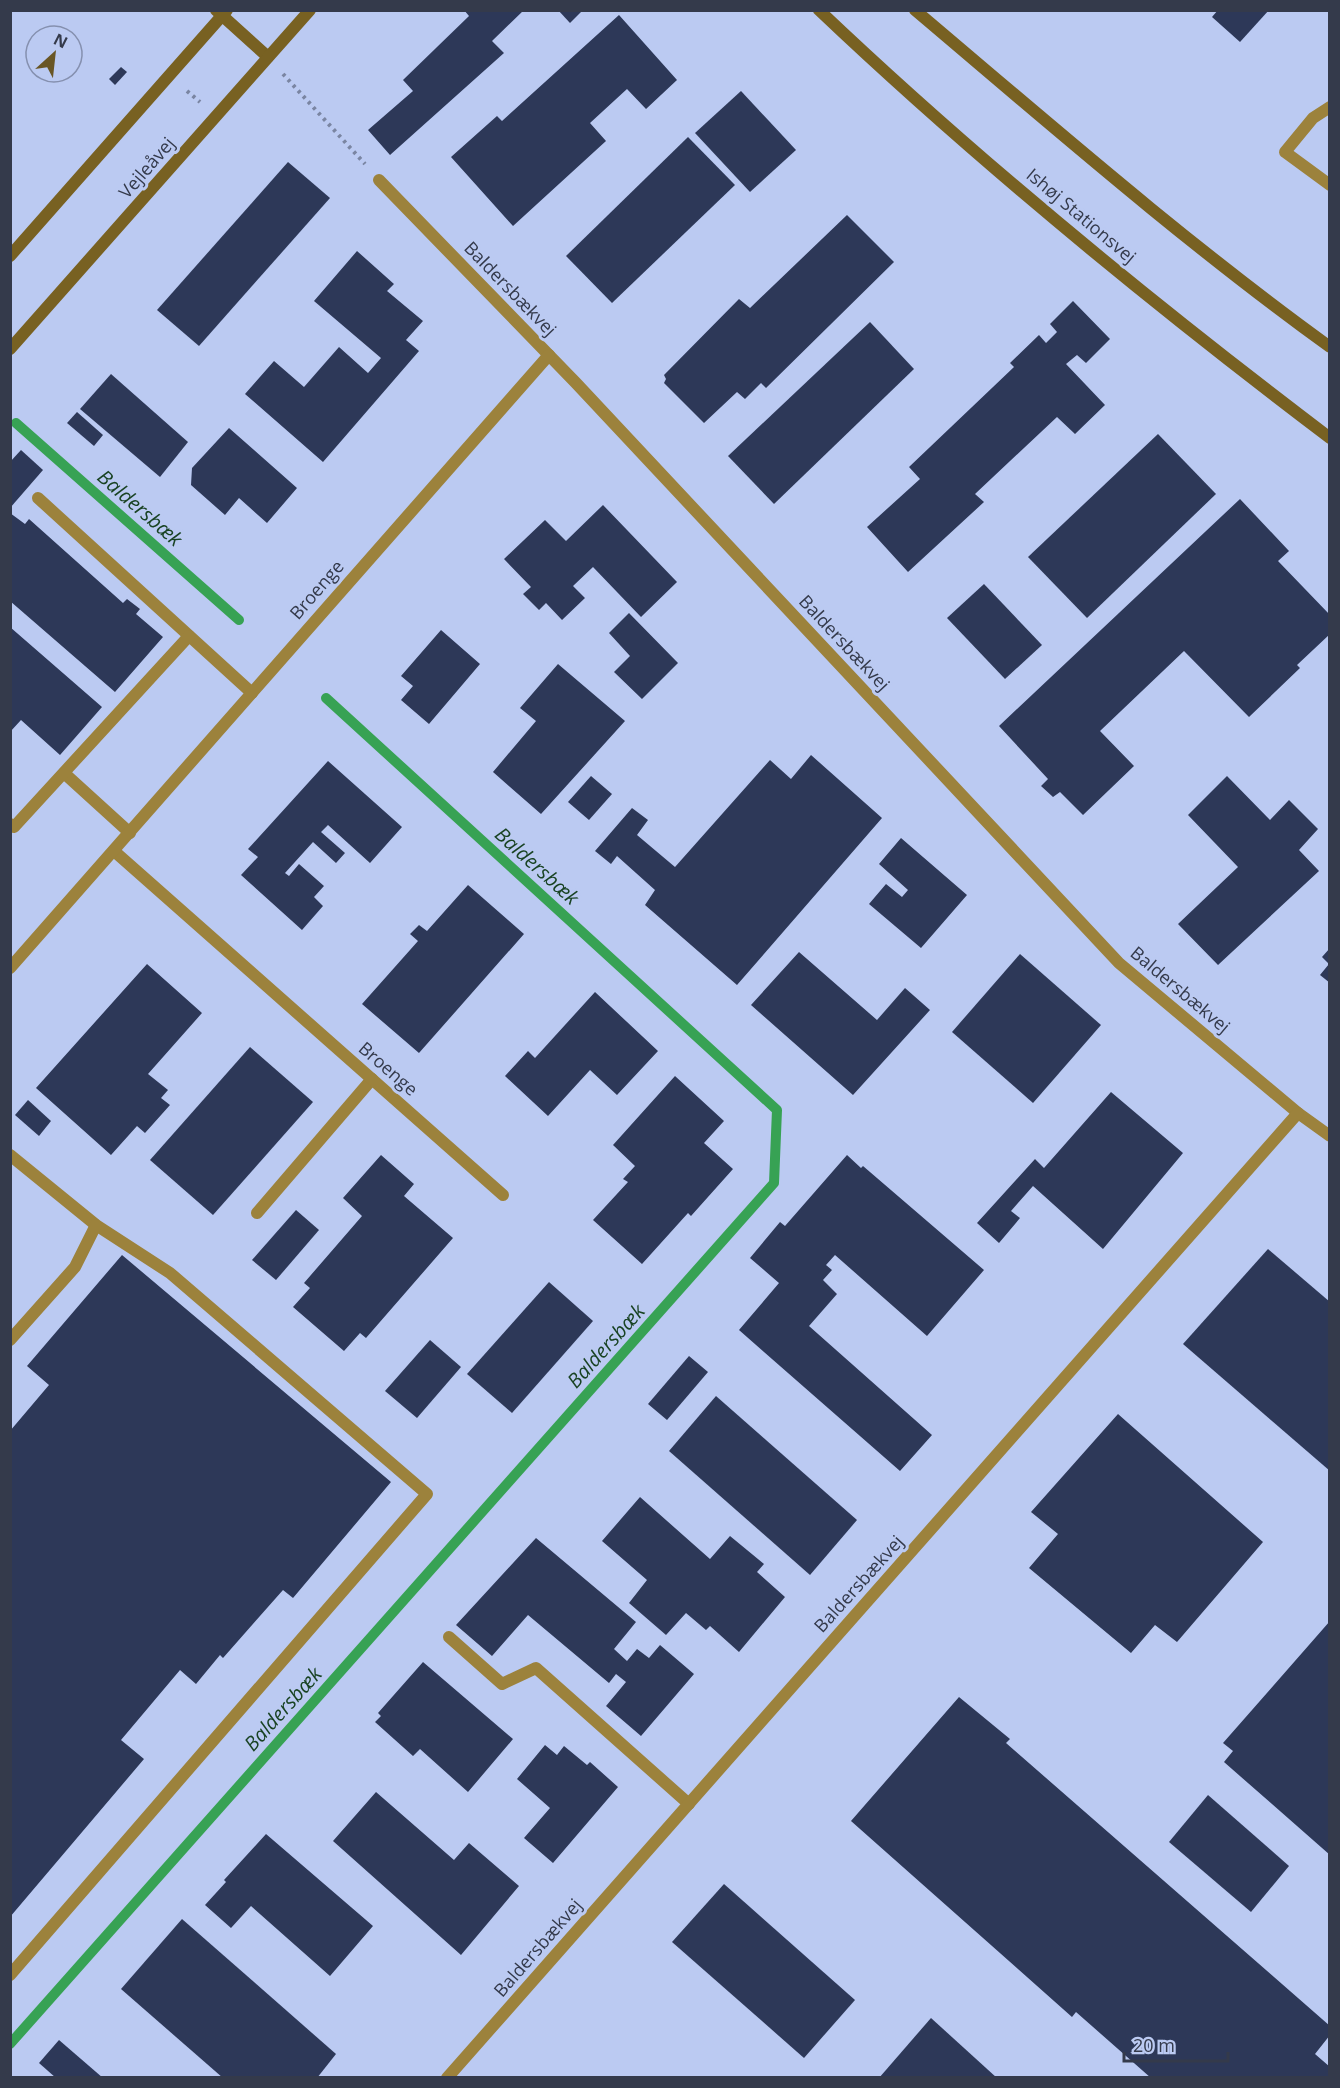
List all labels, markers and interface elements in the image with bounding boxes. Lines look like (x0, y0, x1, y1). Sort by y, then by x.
north arrow (24, 24, 84, 84)
text: N (50, 28, 72, 53)
street label: Vejleåvej (113, 132, 179, 203)
street label: Ishøj Stationsvej (1022, 162, 1141, 268)
street label: Baldersbækvej (459, 236, 562, 341)
water label: Baldersbæk (92, 463, 189, 553)
street label: Broenge (284, 555, 349, 624)
street label: Baldersbækvej (794, 589, 895, 695)
water label: Baldersbæk (490, 821, 586, 911)
street label: Baldersbækvej (1126, 941, 1235, 1038)
street label: Broenge (354, 1036, 423, 1101)
water label: Baldersbæk (561, 1297, 651, 1393)
street label: Baldersbækvej (808, 1530, 908, 1637)
water label: Baldersbæk (238, 1660, 328, 1756)
street label: Baldersbækvej (488, 1893, 587, 2002)
scale bar (1124, 2025, 1228, 2063)
text: 20 m (1133, 2033, 1175, 2057)

